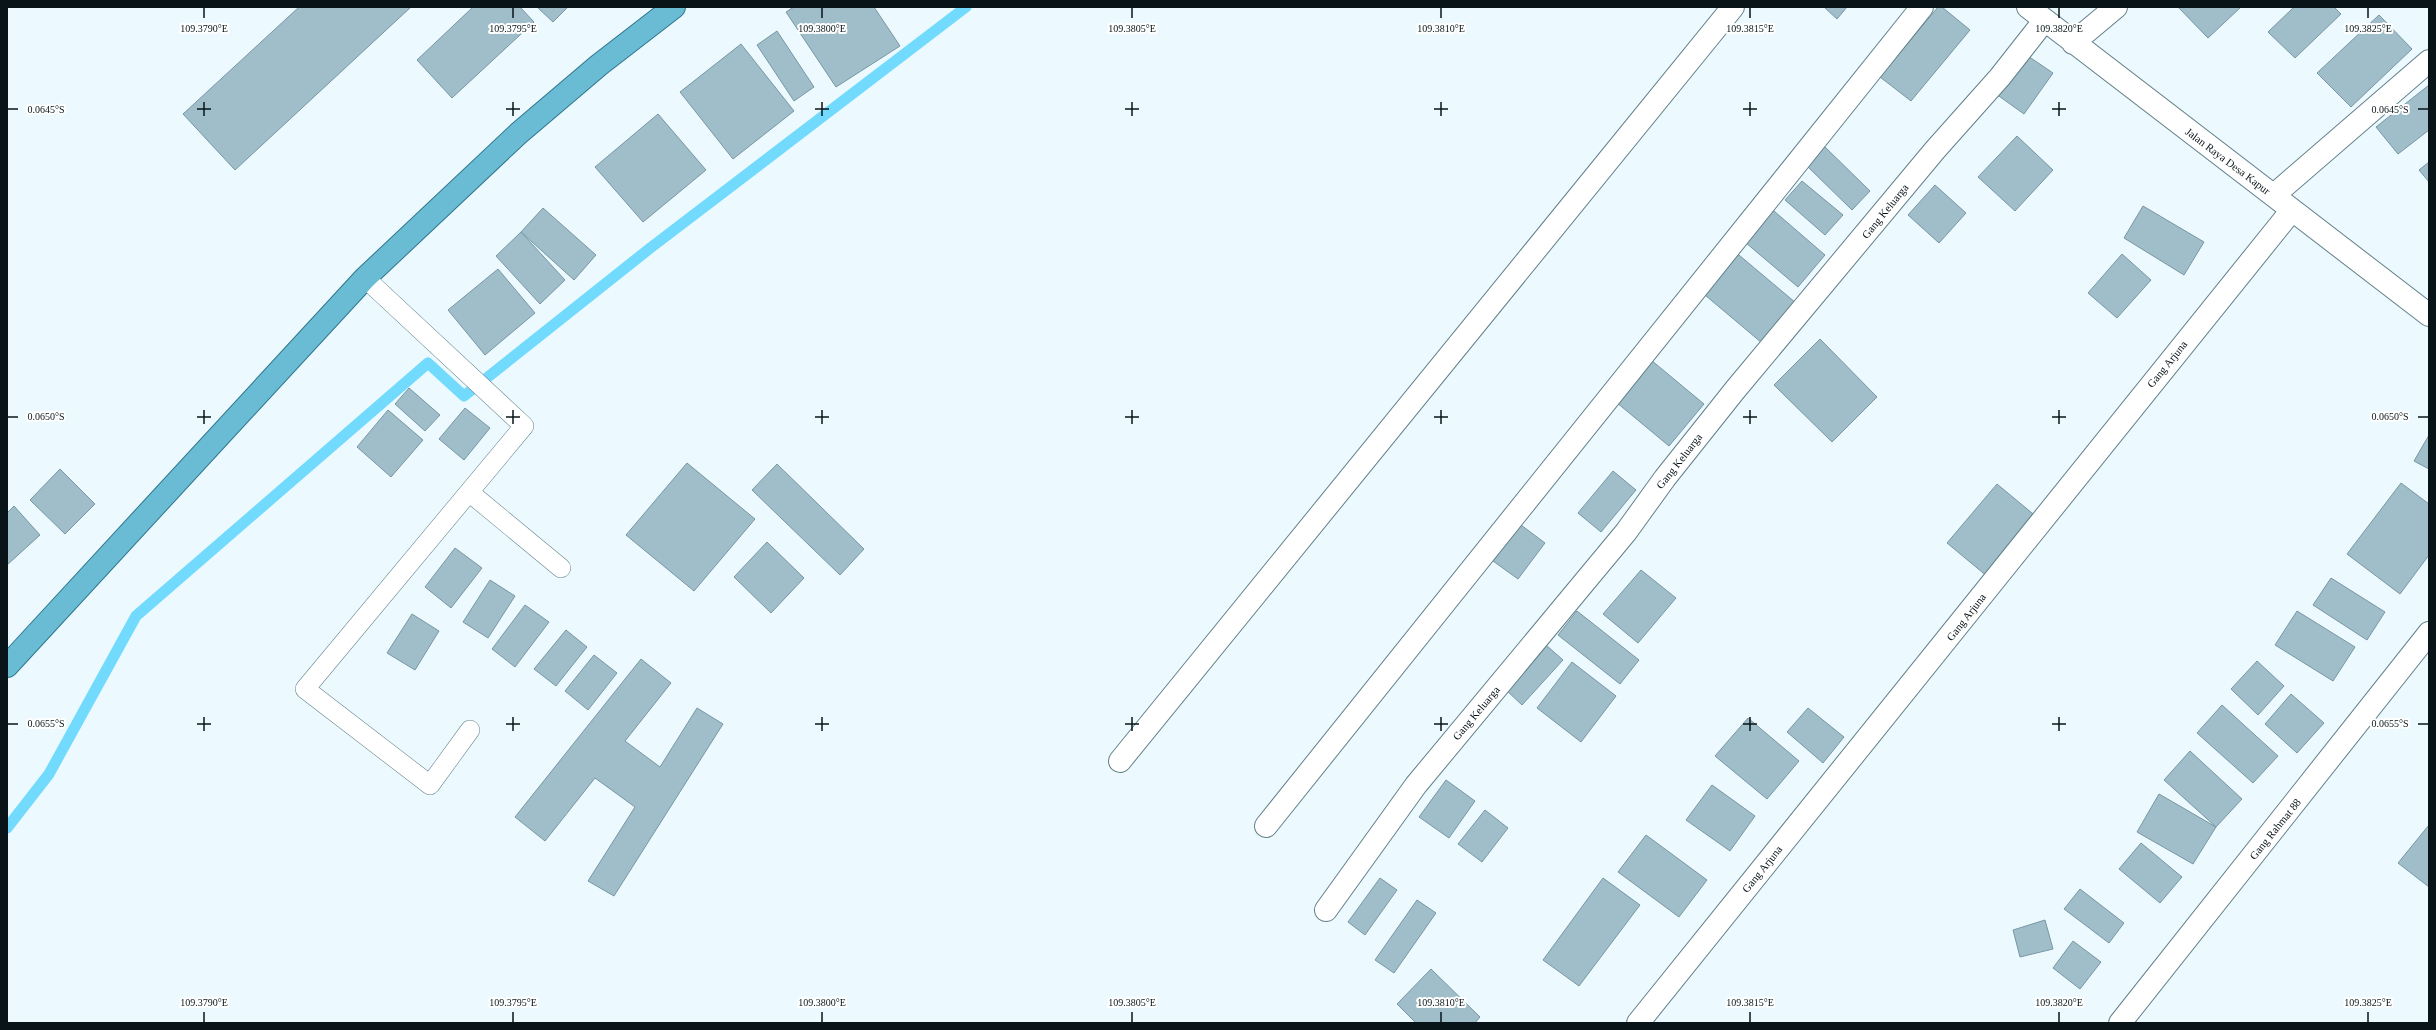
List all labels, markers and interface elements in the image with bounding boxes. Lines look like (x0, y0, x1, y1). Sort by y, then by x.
text: 109.3790°E (180, 23, 228, 34)
text: 109.3795°E (489, 23, 537, 34)
text: 109.3800°E (798, 23, 846, 34)
text: 109.3805°E (1108, 23, 1156, 34)
text: 109.3810°E (1417, 23, 1465, 34)
text: 109.3815°E (1726, 23, 1774, 34)
text: 109.3820°E (2035, 23, 2083, 34)
text: 109.3825°E (2344, 23, 2392, 34)
text: 0.0645°S (27, 104, 65, 115)
text: 0.0645°S (2371, 104, 2409, 115)
street label: Jalan Raya Desa Kapur (2183, 125, 2273, 197)
street label: Gang Keluarga (1859, 181, 1911, 241)
street label: Gang Arjuna (2145, 338, 2190, 390)
text: 0.0650°S (27, 411, 65, 422)
text: 0.0650°S (2371, 411, 2409, 422)
street label: Gang Keluarga (1654, 431, 1704, 491)
street label: Gang Arjuna (1944, 591, 1988, 643)
street label: Gang Keluarga (1450, 684, 1502, 742)
text: 0.0655°S (27, 718, 65, 729)
text: 0.0655°S (2371, 718, 2409, 729)
street label: Gang Rahmat 88 (2247, 796, 2303, 862)
street label: Gang Arjuna (1740, 843, 1785, 895)
text: 109.3790°E (180, 997, 228, 1008)
text: 109.3795°E (489, 997, 537, 1008)
text: 109.3800°E (798, 997, 846, 1008)
text: 109.3805°E (1108, 997, 1156, 1008)
text: 109.3810°E (1417, 997, 1465, 1008)
text: 109.3815°E (1726, 997, 1774, 1008)
text: 109.3820°E (2035, 997, 2083, 1008)
text: 109.3825°E (2344, 997, 2392, 1008)

